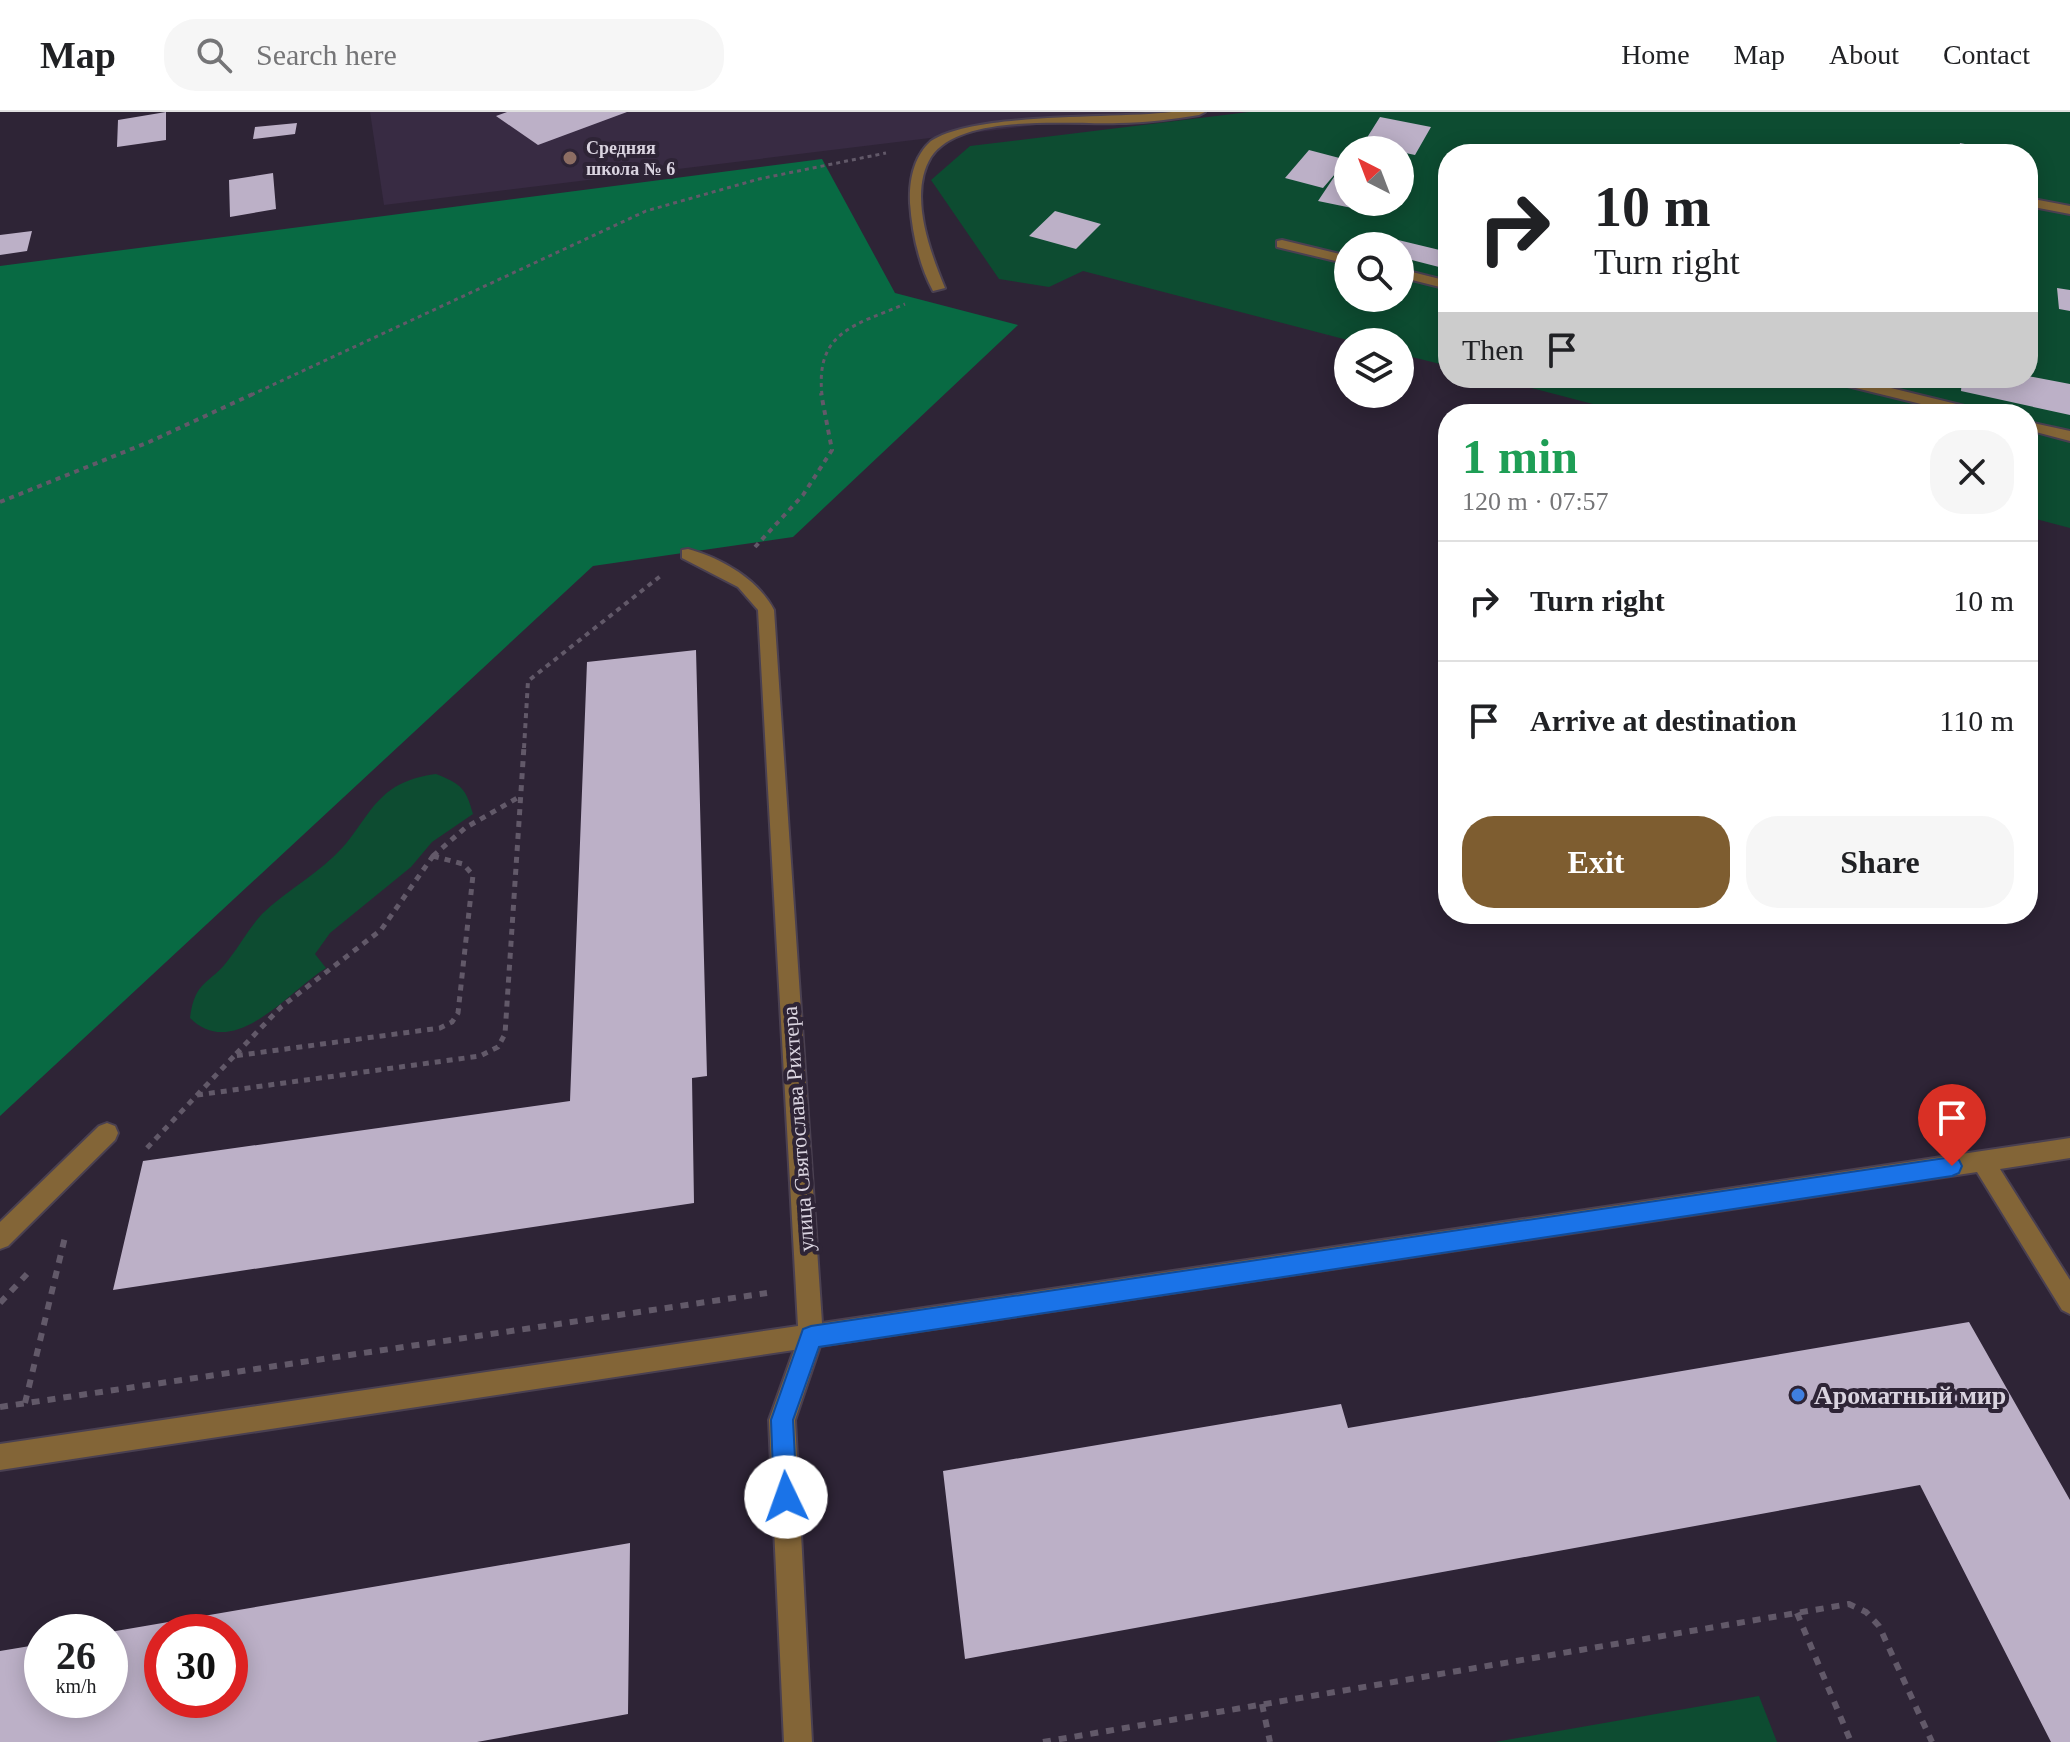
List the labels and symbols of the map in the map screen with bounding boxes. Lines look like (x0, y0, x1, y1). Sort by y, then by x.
north arrow (1334, 136, 1414, 216)
place label: Средняя школа № 6 (586, 138, 675, 179)
marker: Средняя школа № 6 (561, 149, 579, 167)
street label: улица Святослава Рихтера (777, 1005, 819, 1253)
pin (1918, 1084, 1986, 1166)
place label: Ароматный мир (1814, 1381, 2006, 1410)
marker: Ароматный мир (1789, 1386, 1807, 1404)
position arrow (744, 1455, 828, 1539)
speed limit sign: 30 (144, 1614, 248, 1718)

